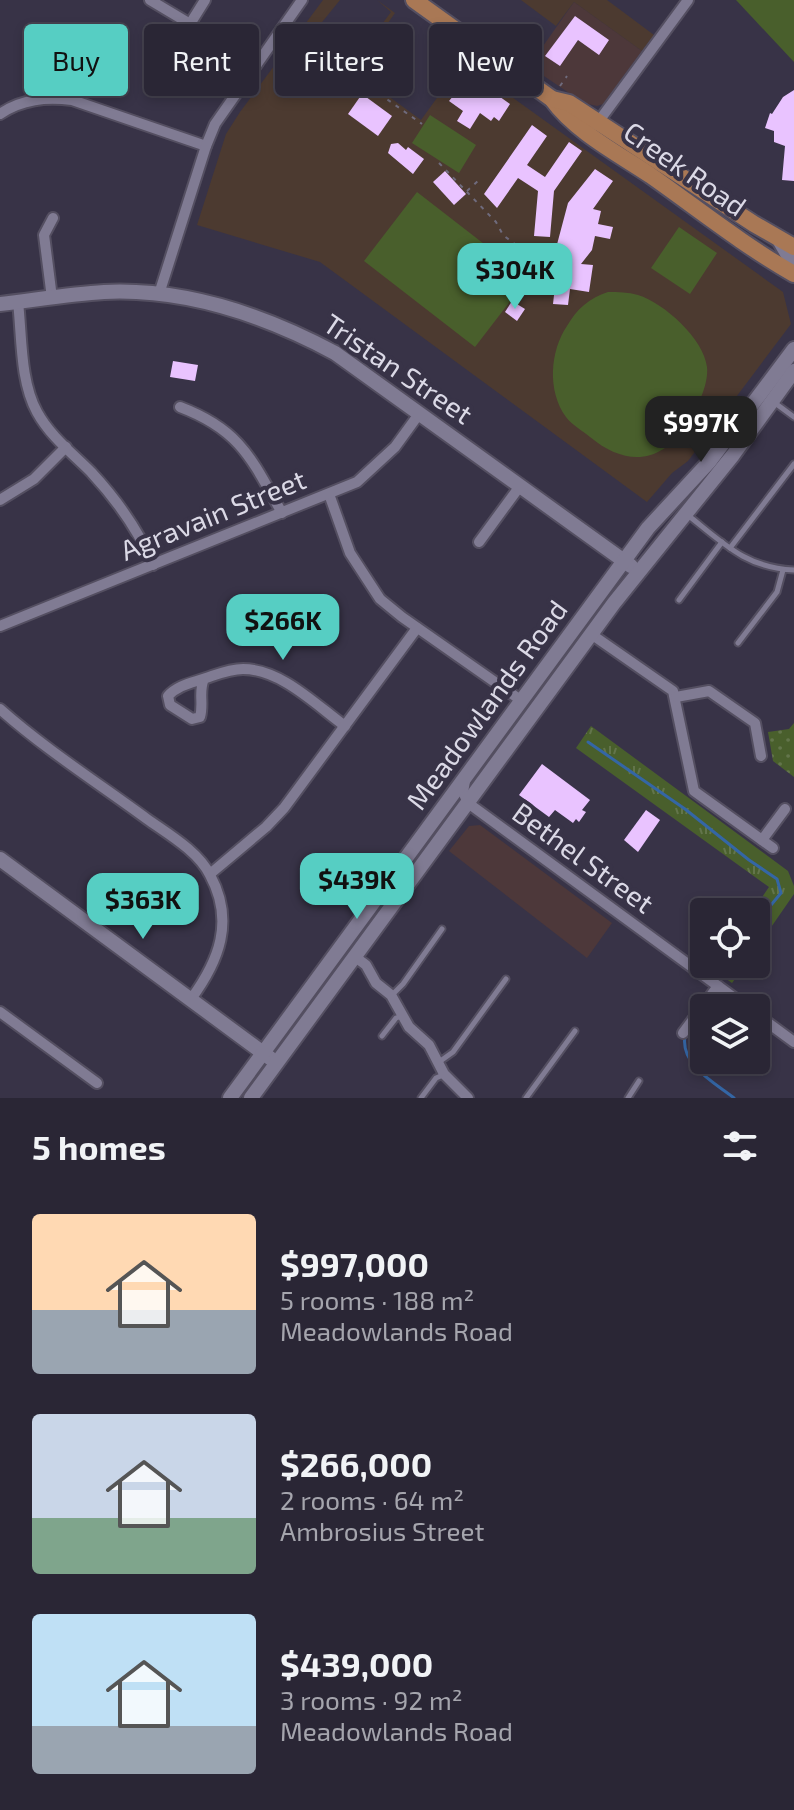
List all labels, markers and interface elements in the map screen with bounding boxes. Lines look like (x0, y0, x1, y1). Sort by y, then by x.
chip: Buy (24, 24, 128, 96)
chip: Rent (144, 24, 259, 96)
chip: Filters (275, 24, 413, 96)
chip: New (429, 24, 542, 96)
street label: Creek Road (618, 114, 753, 223)
pin: $304K (459, 243, 571, 311)
text: $304K (475, 253, 555, 284)
street label: Tristan Street (318, 306, 480, 430)
pin: $997K (645, 396, 757, 464)
text: $997K (663, 406, 739, 437)
street label: Agravain Street (115, 461, 310, 567)
street label: Meadowlands Road (399, 593, 574, 816)
pin: $266K (227, 594, 339, 662)
text: $266K (244, 604, 322, 635)
street label: Bethel Street (506, 795, 661, 920)
pin: $439K (301, 853, 413, 921)
text: $439K (318, 863, 396, 894)
pin: $363K (87, 873, 199, 941)
text: $363K (105, 883, 181, 914)
map controls (690, 898, 770, 1074)
button: locate (690, 898, 770, 978)
button: layers (690, 994, 770, 1074)
icon: filters (718, 1124, 762, 1168)
text: 5 homes (32, 1126, 166, 1167)
text: $997,000 (280, 1243, 429, 1284)
icon: home (96, 1246, 192, 1342)
text: 5 rooms · 188 m² (280, 1284, 474, 1315)
text: Meadowlands Road (280, 1315, 513, 1346)
text: $266,000 (280, 1443, 432, 1484)
icon: home (96, 1446, 192, 1542)
text: 2 rooms · 64 m² (280, 1484, 464, 1515)
text: Ambrosius Street (280, 1515, 484, 1546)
text: $439,000 (280, 1643, 433, 1684)
icon: home (96, 1646, 192, 1742)
text: 3 rooms · 92 m² (280, 1684, 462, 1715)
text: Meadowlands Road (280, 1715, 513, 1746)

